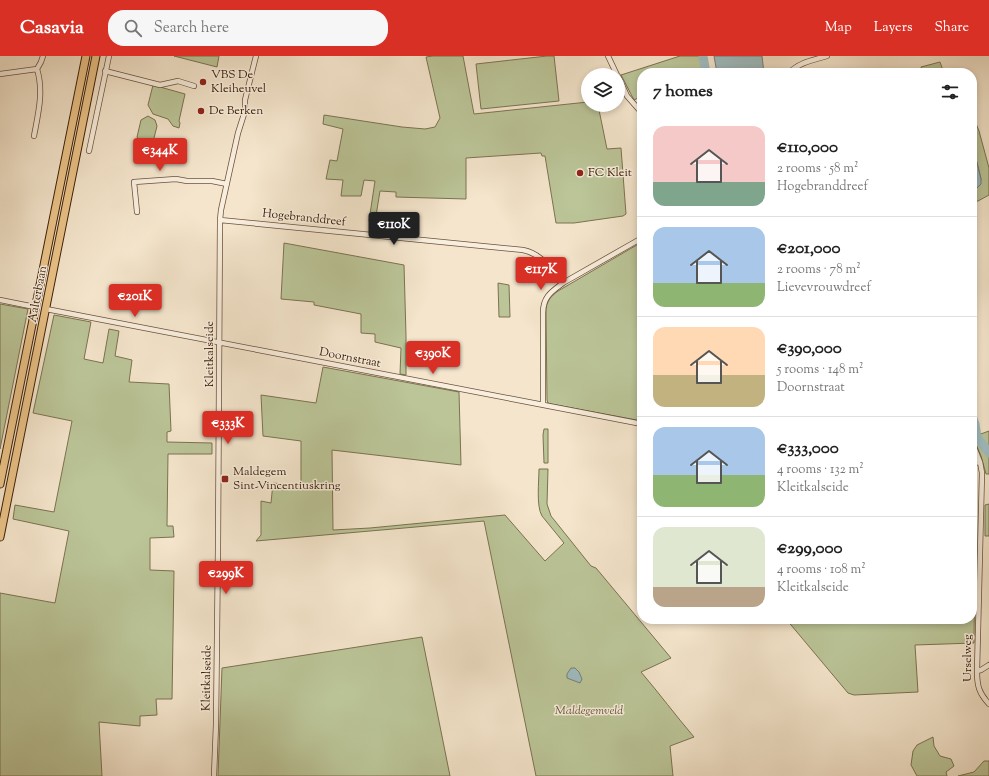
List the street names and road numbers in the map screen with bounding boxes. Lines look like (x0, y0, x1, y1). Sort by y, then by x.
street label: Hogebranddreef (261, 205, 348, 231)
street label: Aalterbaan (24, 264, 52, 324)
street label: Kleitkalseide (201, 320, 219, 387)
street label: Doornstraat (318, 343, 382, 373)
street label: Urselweg (959, 634, 977, 682)
street label: Kleitkalseide (197, 644, 217, 711)

